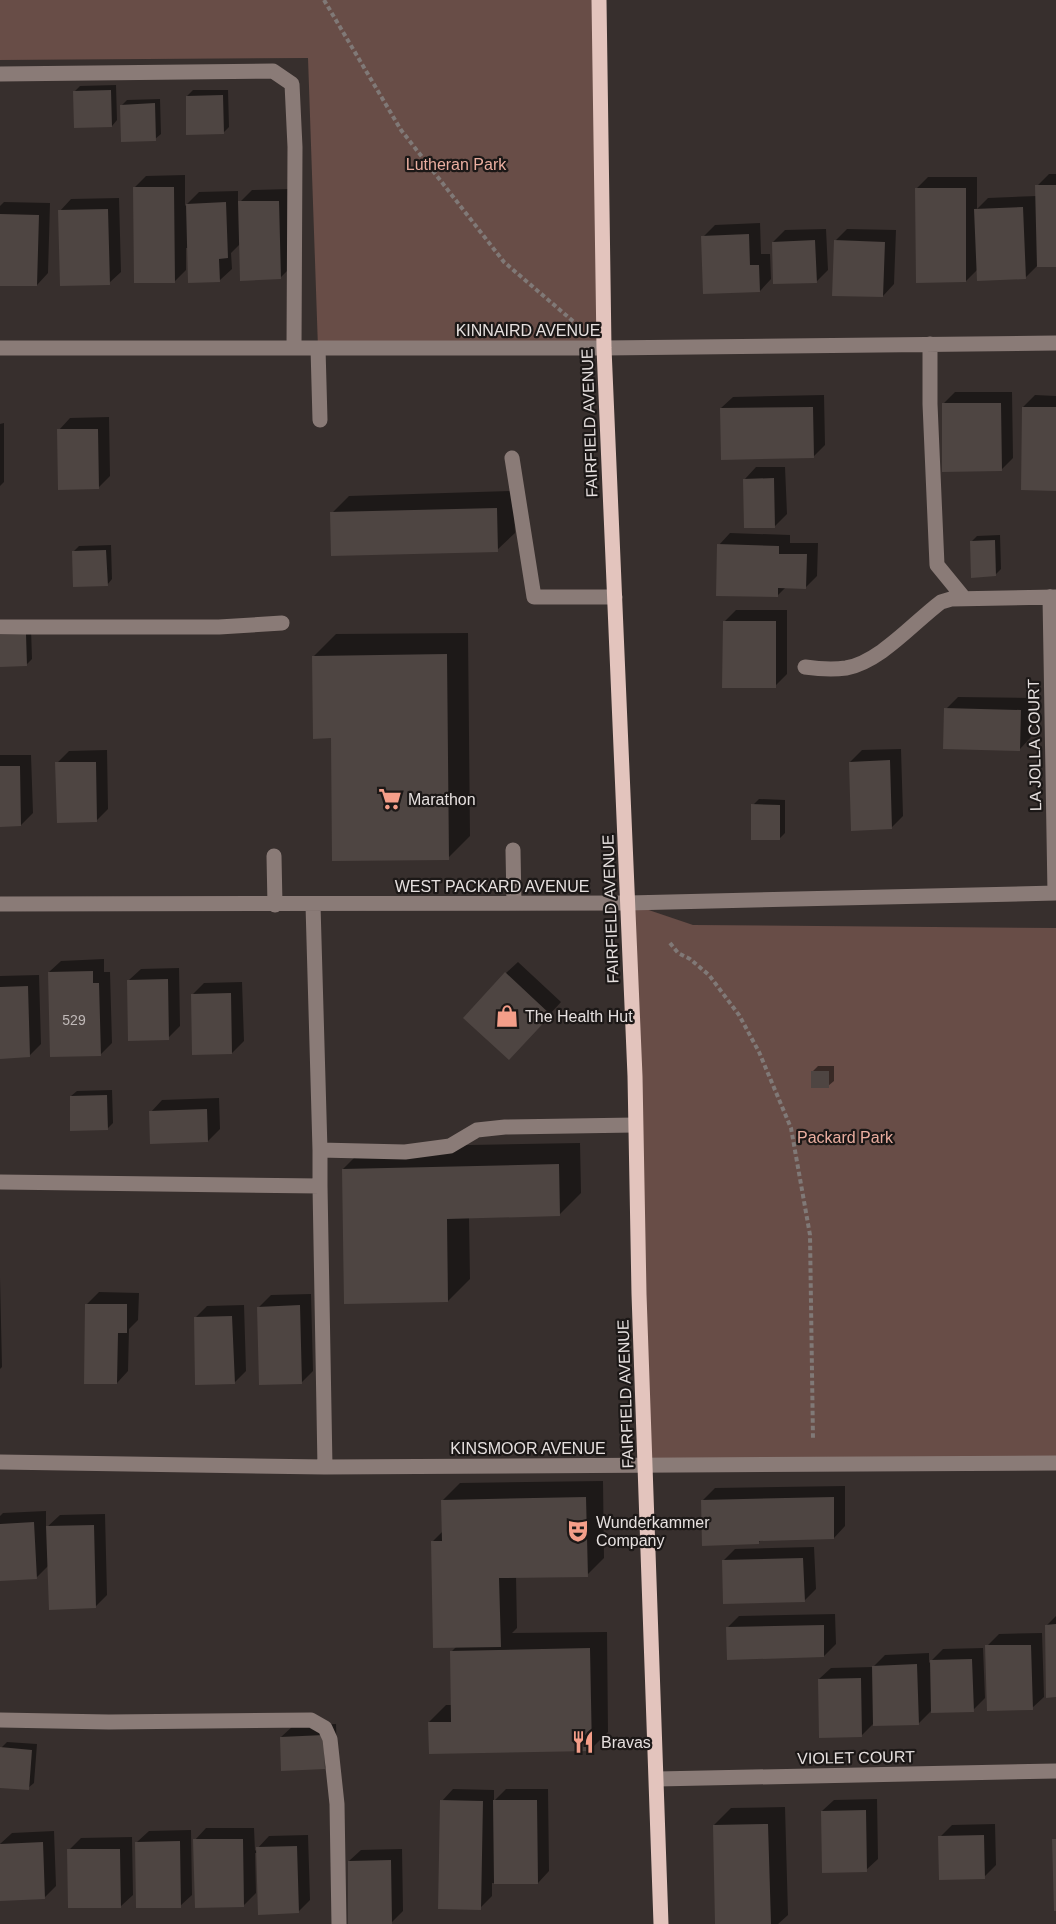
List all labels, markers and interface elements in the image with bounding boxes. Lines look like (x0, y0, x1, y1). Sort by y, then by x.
park label: Lutheran Park (406, 156, 507, 173)
street label: KINNAIRD AVENUE (456, 322, 600, 339)
street label: FAIRFIELD AVENUE (578, 348, 601, 498)
street label: LA JOLLA COURT (1025, 679, 1044, 811)
supermarket icon: Marathon (377, 786, 403, 812)
place label: Marathon (408, 791, 476, 808)
street label: FAIRFIELD AVENUE (599, 834, 622, 984)
street label: WEST PACKARD AVENUE (395, 878, 589, 895)
shop icon: The Health Hut (494, 1003, 520, 1029)
place label: The Health Hut (525, 1008, 633, 1025)
house number: 529 (62, 1012, 86, 1028)
park label: Packard Park (797, 1129, 894, 1146)
street label: FAIRFIELD AVENUE (614, 1319, 637, 1469)
street label: KINSMOOR AVENUE (450, 1440, 606, 1457)
place label: Wunderkammer Company (596, 1514, 710, 1549)
theatre icon: Wunderkammer Company (565, 1518, 591, 1544)
restaurant icon: Bravas (570, 1729, 596, 1755)
place label: Bravas (601, 1734, 651, 1751)
street label: VIOLET COURT (797, 1748, 915, 1767)

